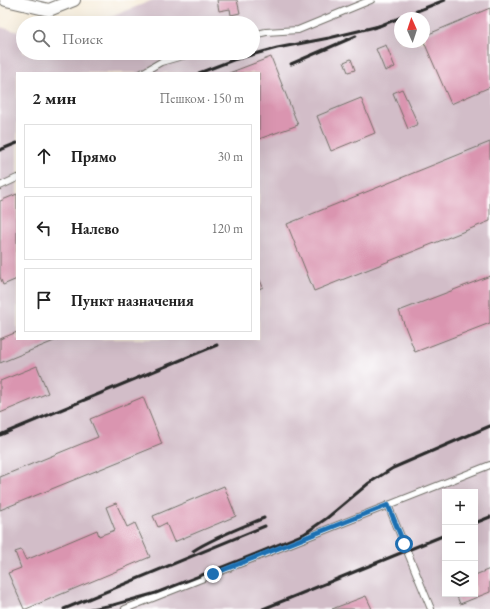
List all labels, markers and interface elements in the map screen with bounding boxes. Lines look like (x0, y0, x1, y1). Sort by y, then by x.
north arrow (394, 12, 430, 48)
search box (16, 16, 260, 60)
icon: search (30, 27, 52, 49)
text: Поиск (62, 29, 103, 48)
text: 2 мин (32, 87, 76, 109)
text: Пешком · 150 m (160, 90, 244, 107)
icon: ahead (33, 145, 55, 167)
text: Прямо (71, 147, 116, 166)
text: 30 m (218, 148, 243, 165)
icon: left (33, 217, 55, 239)
text: Налево (71, 219, 119, 238)
text: 120 m (212, 220, 243, 237)
icon: arrive (33, 289, 55, 311)
text: Пункт назначения (71, 291, 194, 310)
map controls (442, 489, 478, 597)
button: + (442, 489, 478, 525)
button: − (442, 525, 478, 561)
route start (395, 535, 413, 553)
button: layers (442, 561, 478, 597)
route end (204, 565, 222, 583)

